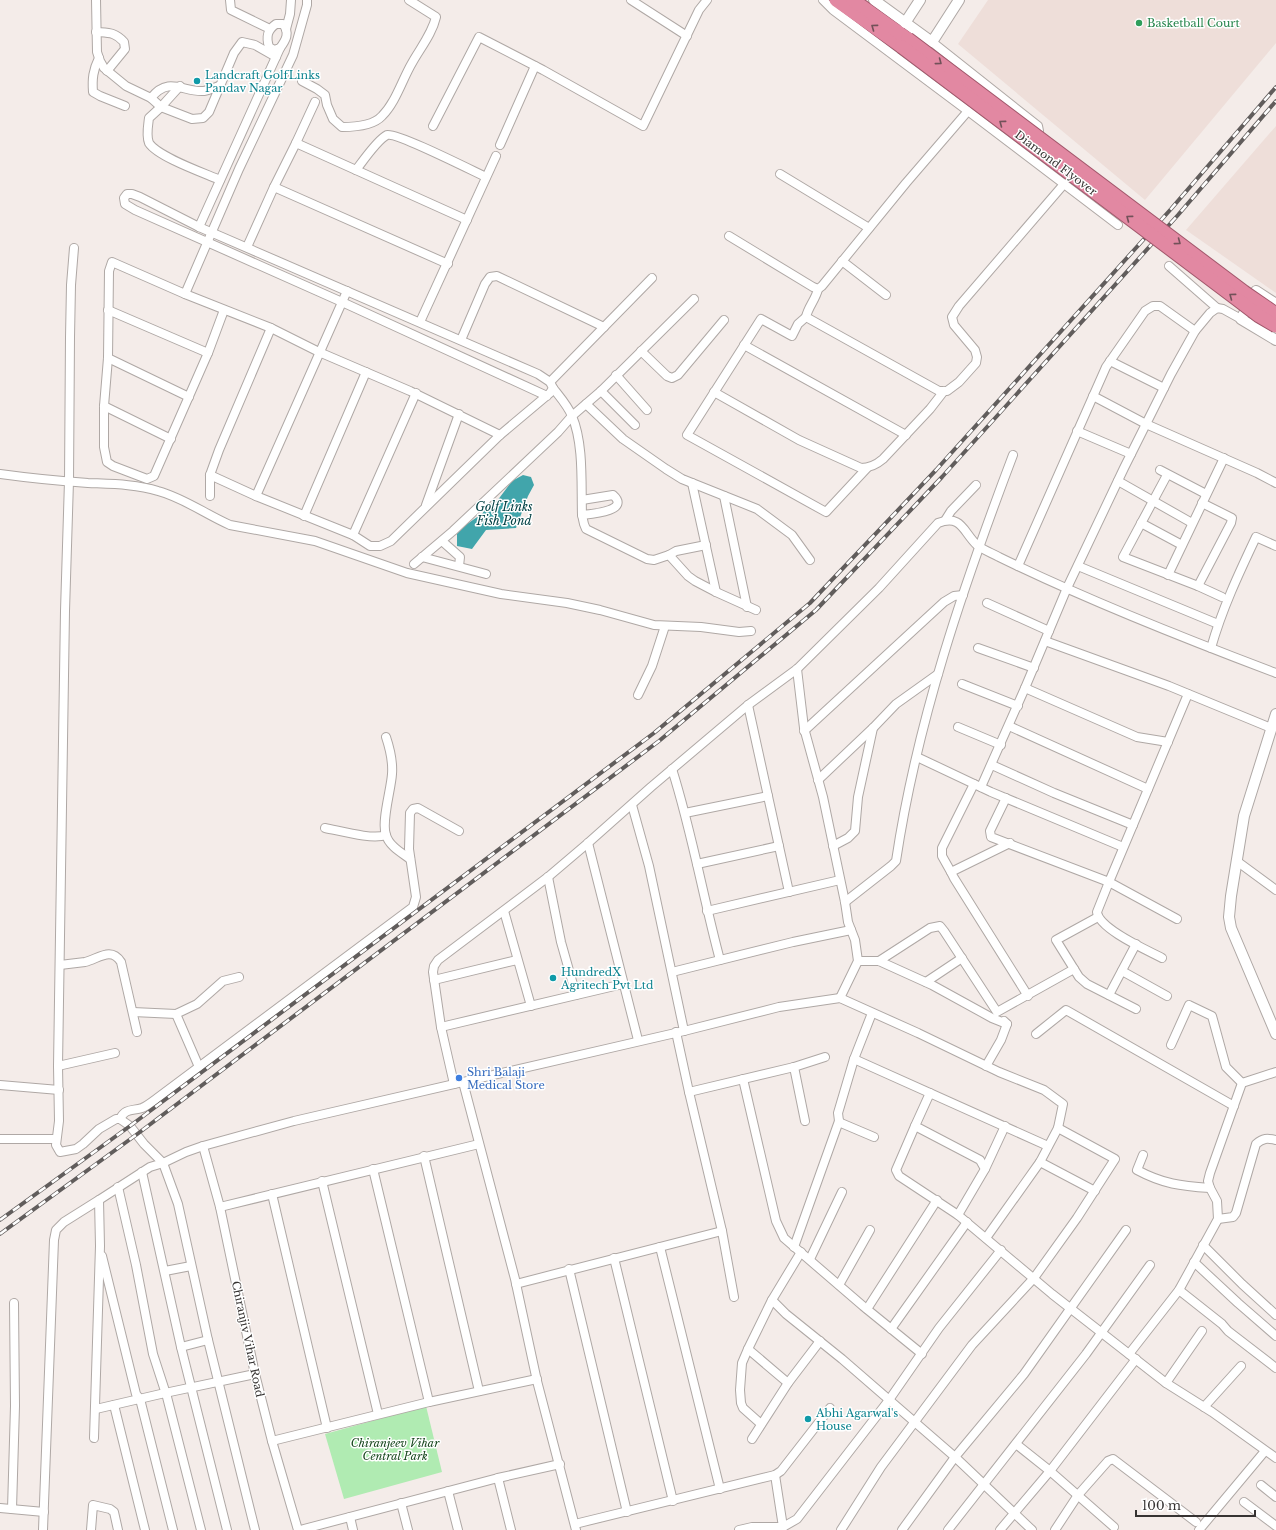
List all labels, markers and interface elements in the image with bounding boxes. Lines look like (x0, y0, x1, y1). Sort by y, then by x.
place label: Basketball Court (1147, 16, 1241, 30)
marker: Basketball Court (1134, 18, 1144, 28)
one-way arrow (871, 25, 878, 32)
one-way arrow (935, 57, 942, 64)
place label: Landcraft GolfLinks Pandav Nagar (205, 68, 320, 95)
marker: Landcraft GolfLinks Pandav Nagar (192, 76, 202, 86)
one-way arrow (1000, 120, 1007, 127)
street label: Diamond Flyover (1012, 127, 1100, 199)
one-way arrow (1126, 215, 1133, 222)
one-way arrow (1173, 237, 1180, 244)
one-way arrow (1230, 294, 1237, 301)
water label: Golf Links Fish Pond (475, 499, 533, 528)
place label: HundredX Agritech Pvt Ltd (560, 965, 654, 992)
marker: HundredX Agritech Pvt Ltd (548, 973, 558, 983)
place label: Shri Balaji Medical Store (467, 1065, 545, 1092)
marker: Shri Balaji Medical Store (454, 1073, 464, 1083)
street label: Chiranjiv Vihar Road (229, 1280, 267, 1399)
place label: Abhi Agarwal's House (815, 1406, 898, 1433)
marker: Abhi Agarwal's House (803, 1414, 813, 1424)
park label: Chiranjeev Vihar Central Park (351, 1436, 440, 1463)
scale bar (1136, 1492, 1255, 1518)
text: 100 m (1142, 1498, 1181, 1513)

